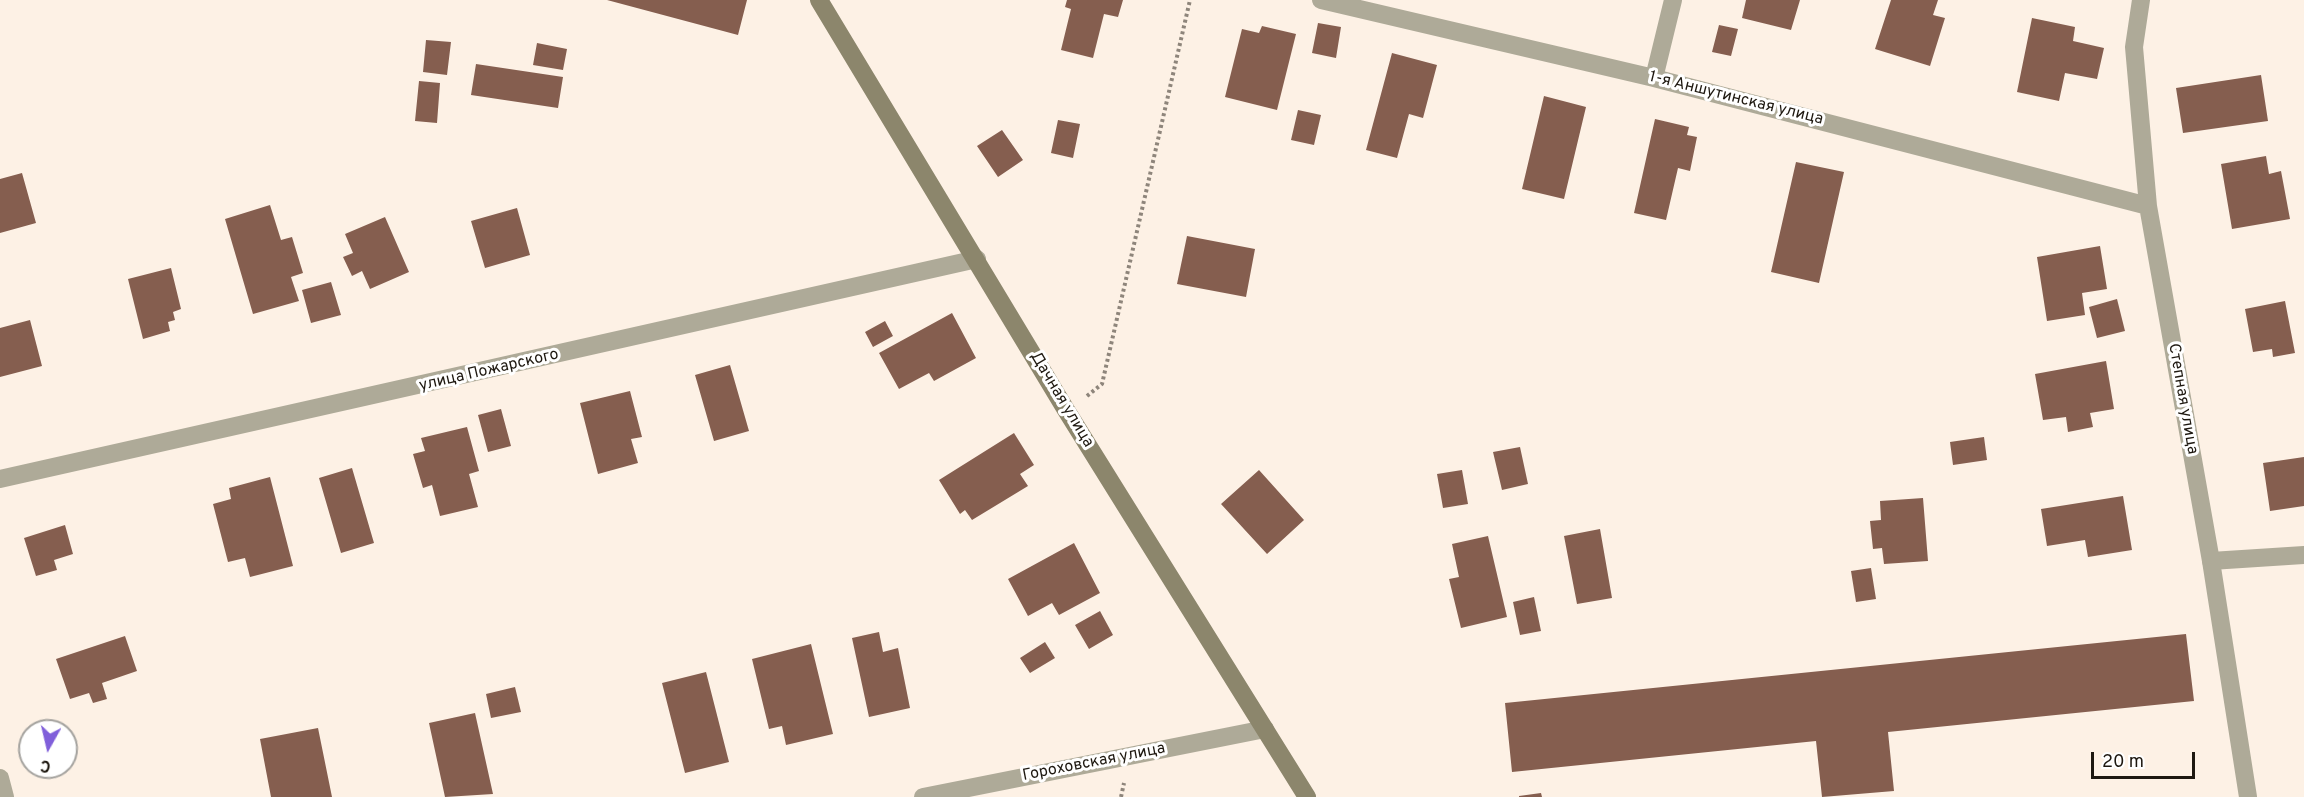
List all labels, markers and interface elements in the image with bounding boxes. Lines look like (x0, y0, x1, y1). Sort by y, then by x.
street label: 1-я Аншутинская улица (1647, 68, 1825, 130)
street label: Степная улица (2163, 342, 2201, 456)
street label: улица Пожарского (417, 346, 561, 396)
street label: Дачная улица (1025, 349, 1097, 451)
north arrow (18, 719, 78, 779)
street label: Гороховская улица (1021, 740, 1167, 786)
scale bar (2094, 740, 2198, 778)
text: 20 m (2102, 751, 2144, 774)
text: С (39, 754, 52, 775)

